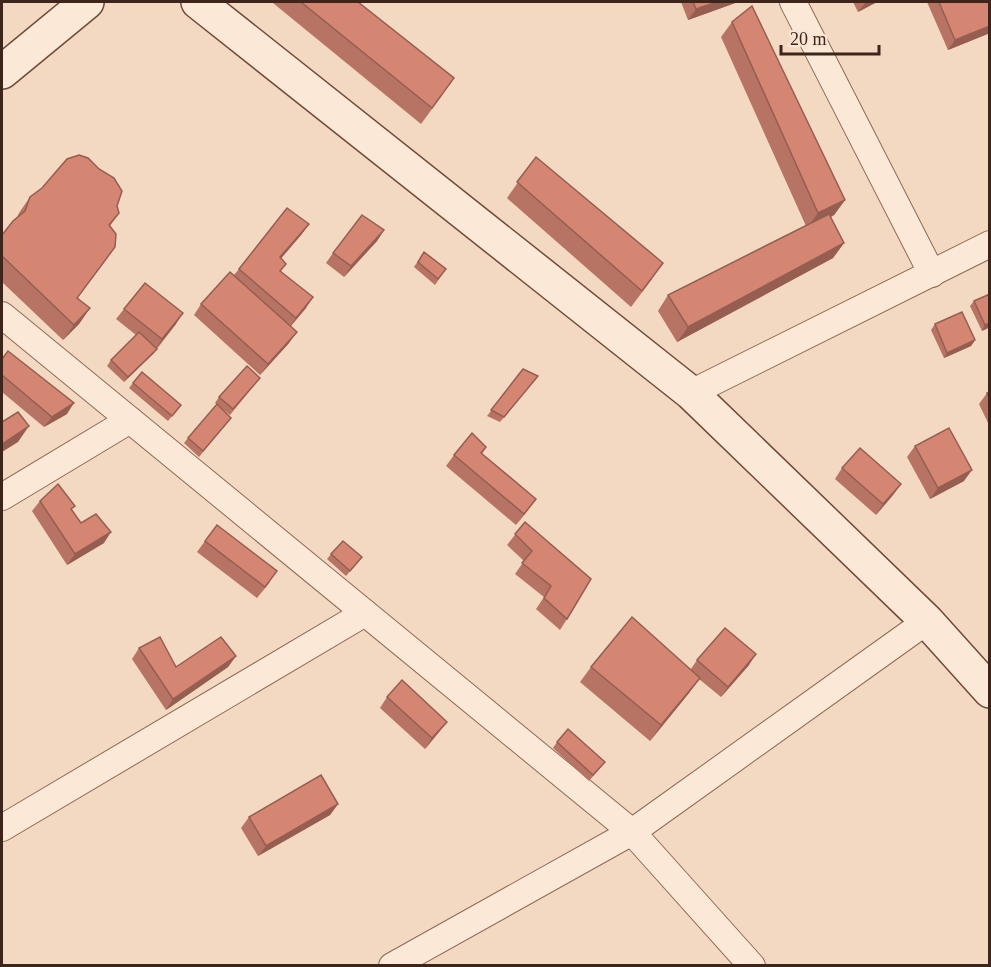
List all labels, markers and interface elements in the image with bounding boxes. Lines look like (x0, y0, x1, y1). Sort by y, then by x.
scale bar (781, 18, 878, 56)
text: 20 m (790, 29, 827, 49)

